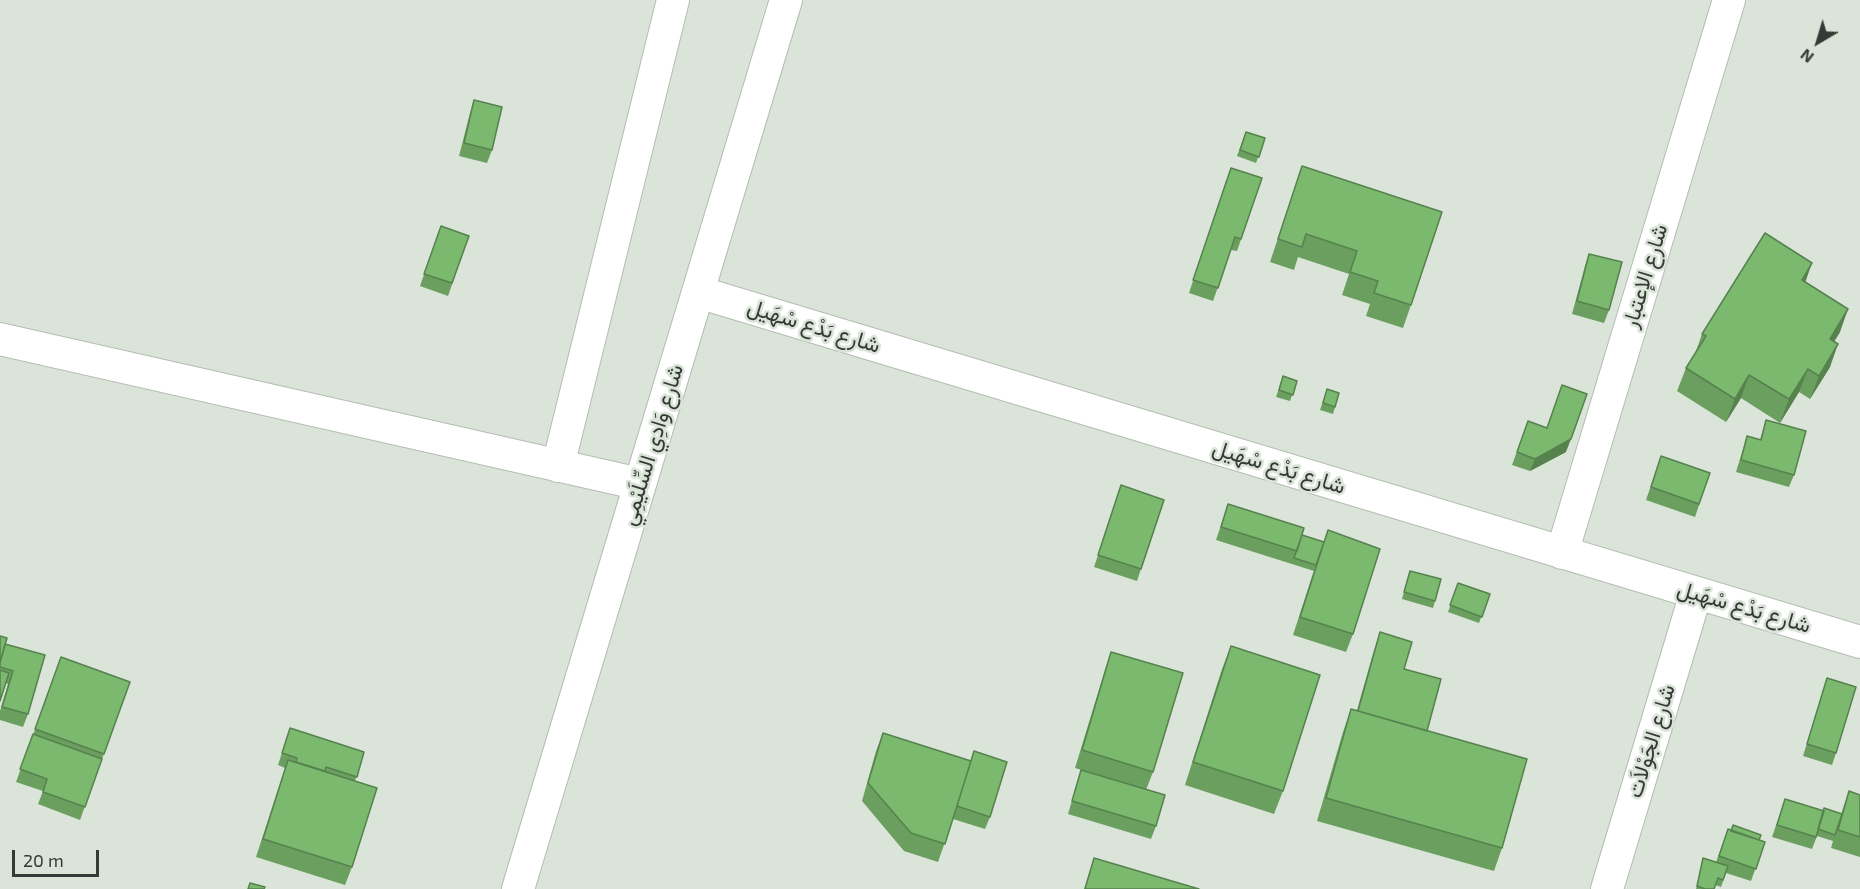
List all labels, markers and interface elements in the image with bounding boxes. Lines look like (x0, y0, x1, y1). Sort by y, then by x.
north arrow (1788, 12, 1848, 72)
text: N (1796, 46, 1817, 68)
street label: شارع الإعتبار (1617, 221, 1673, 331)
street label: شارع بَدْع سْهَيل (744, 293, 884, 359)
street label: شارع وَادِي السِّلَيْمِي (615, 361, 689, 529)
street label: شارع بَدْع سْهَيل (1209, 434, 1349, 500)
street label: شارع بَدْع سْهَيل (1674, 575, 1814, 639)
street label: شارع الجَوْلاَت (1621, 681, 1681, 801)
scale bar (15, 838, 102, 876)
text: 20 m (23, 849, 64, 871)

